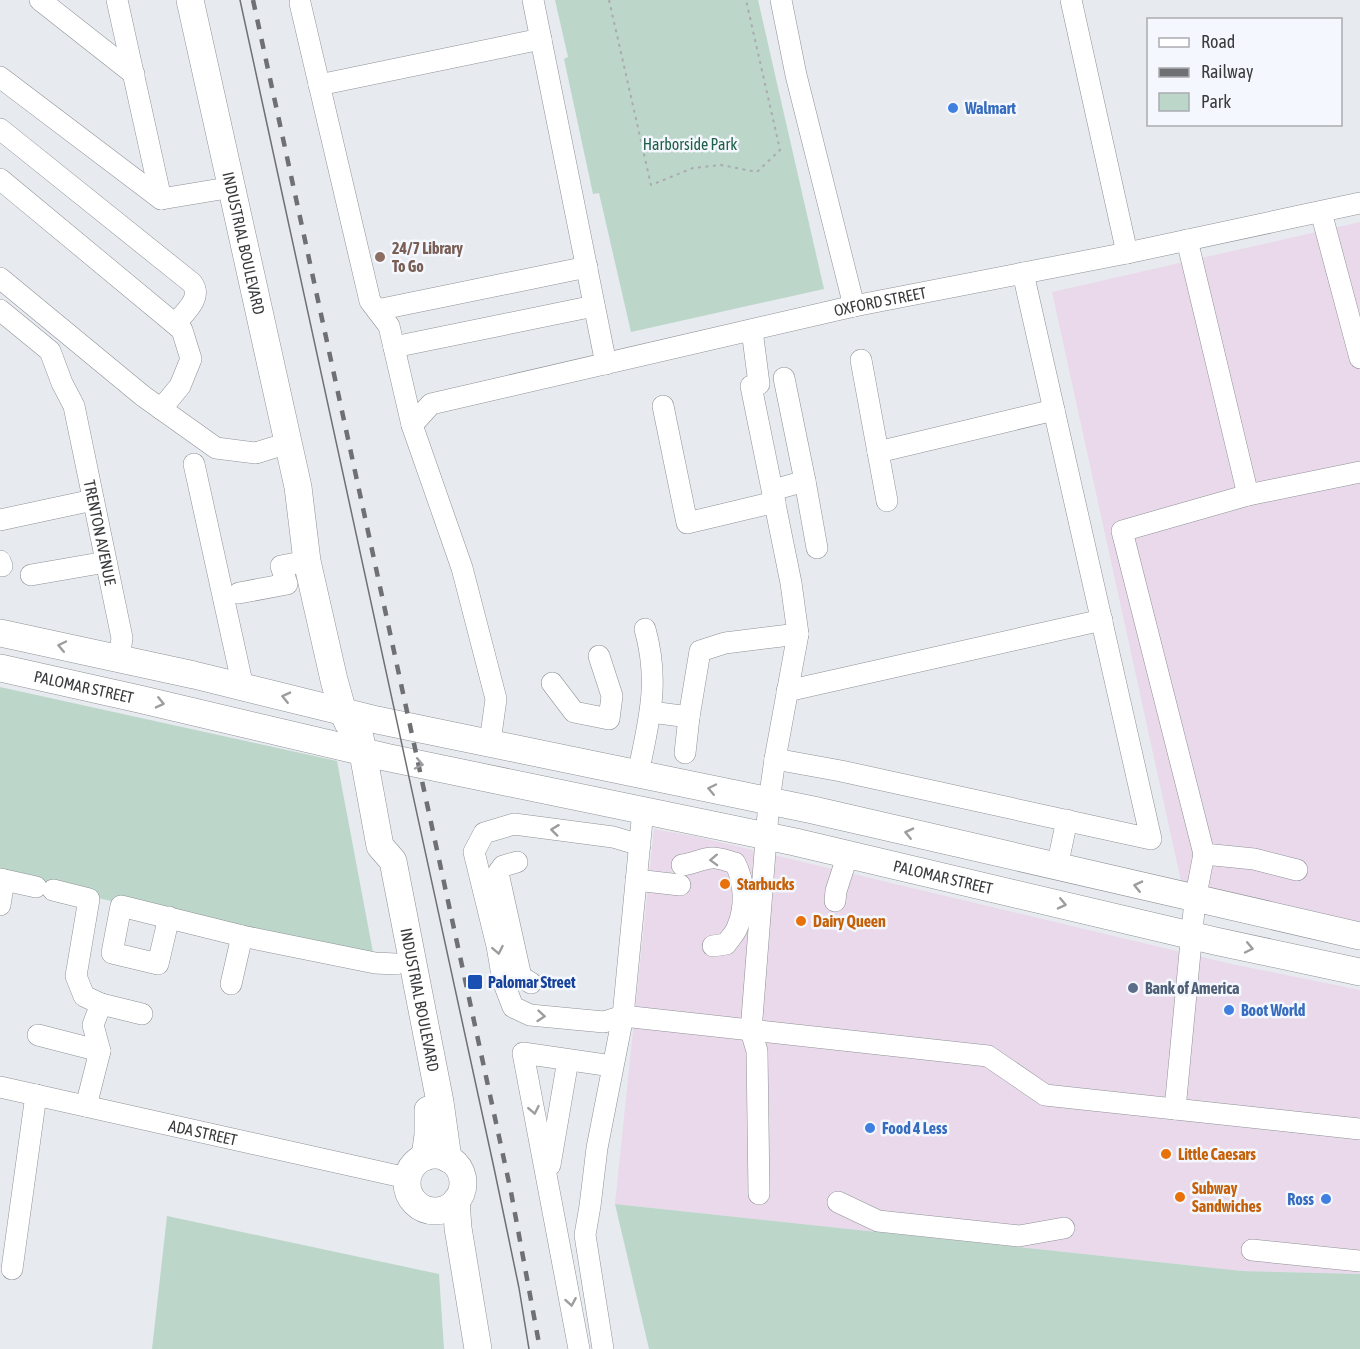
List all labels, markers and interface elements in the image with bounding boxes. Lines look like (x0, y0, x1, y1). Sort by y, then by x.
legend (1147, 18, 1342, 126)
text: Road (1201, 31, 1235, 52)
text: Railway (1201, 61, 1253, 82)
text: Park (1201, 91, 1231, 112)
place label: Walmart (964, 99, 1016, 117)
marker: Walmart (946, 101, 960, 115)
park label: Harborside Park (643, 135, 737, 153)
street label: INDUSTRIAL BOULEVARD (219, 170, 268, 316)
place label: 24/7 Library To Go (392, 239, 463, 275)
marker: 24/7 Library To Go (373, 250, 387, 264)
street label: OXFORD STREET (832, 283, 928, 319)
street label: TRENTON AVENUE (81, 478, 120, 587)
one-way arrow (57, 640, 67, 653)
street label: PALOMAR STREET (32, 667, 135, 707)
one-way arrow (281, 691, 291, 704)
one-way arrow (154, 696, 164, 709)
one-way arrow (414, 757, 424, 770)
one-way arrow (707, 783, 717, 796)
one-way arrow (550, 824, 560, 836)
one-way arrow (904, 827, 914, 840)
one-way arrow (709, 853, 718, 866)
street label: PALOMAR STREET (892, 856, 995, 897)
place label: Starbucks (737, 875, 795, 893)
marker: Starbucks (718, 877, 732, 891)
one-way arrow (1133, 881, 1143, 894)
one-way arrow (1057, 897, 1067, 910)
place label: Dairy Queen (813, 912, 886, 930)
marker: Dairy Queen (794, 914, 808, 928)
street label: INDUSTRIAL BOULEVARD (397, 926, 443, 1073)
one-way arrow (1243, 941, 1253, 954)
one-way arrow (490, 944, 503, 954)
marker: Palomar Street (466, 973, 484, 991)
place label: Palomar Street (488, 973, 576, 991)
place label: Bank of America (1145, 979, 1240, 997)
marker: Bank of America (1126, 981, 1140, 995)
place label: Boot World (1241, 1001, 1306, 1019)
marker: Boot World (1222, 1003, 1236, 1017)
one-way arrow (536, 1009, 545, 1022)
one-way arrow (527, 1105, 540, 1115)
street label: ADA STREET (167, 1116, 239, 1149)
place label: Food 4 Less (882, 1119, 948, 1137)
marker: Food 4 Less (863, 1121, 877, 1135)
place label: Little Caesars (1178, 1145, 1256, 1163)
marker: Little Caesars (1159, 1147, 1173, 1161)
place label: Subway Sandwiches (1192, 1179, 1262, 1215)
marker: Subway Sandwiches (1173, 1190, 1187, 1204)
place label: Ross (1287, 1190, 1314, 1208)
marker: Ross (1319, 1192, 1333, 1206)
one-way arrow (564, 1296, 577, 1306)

